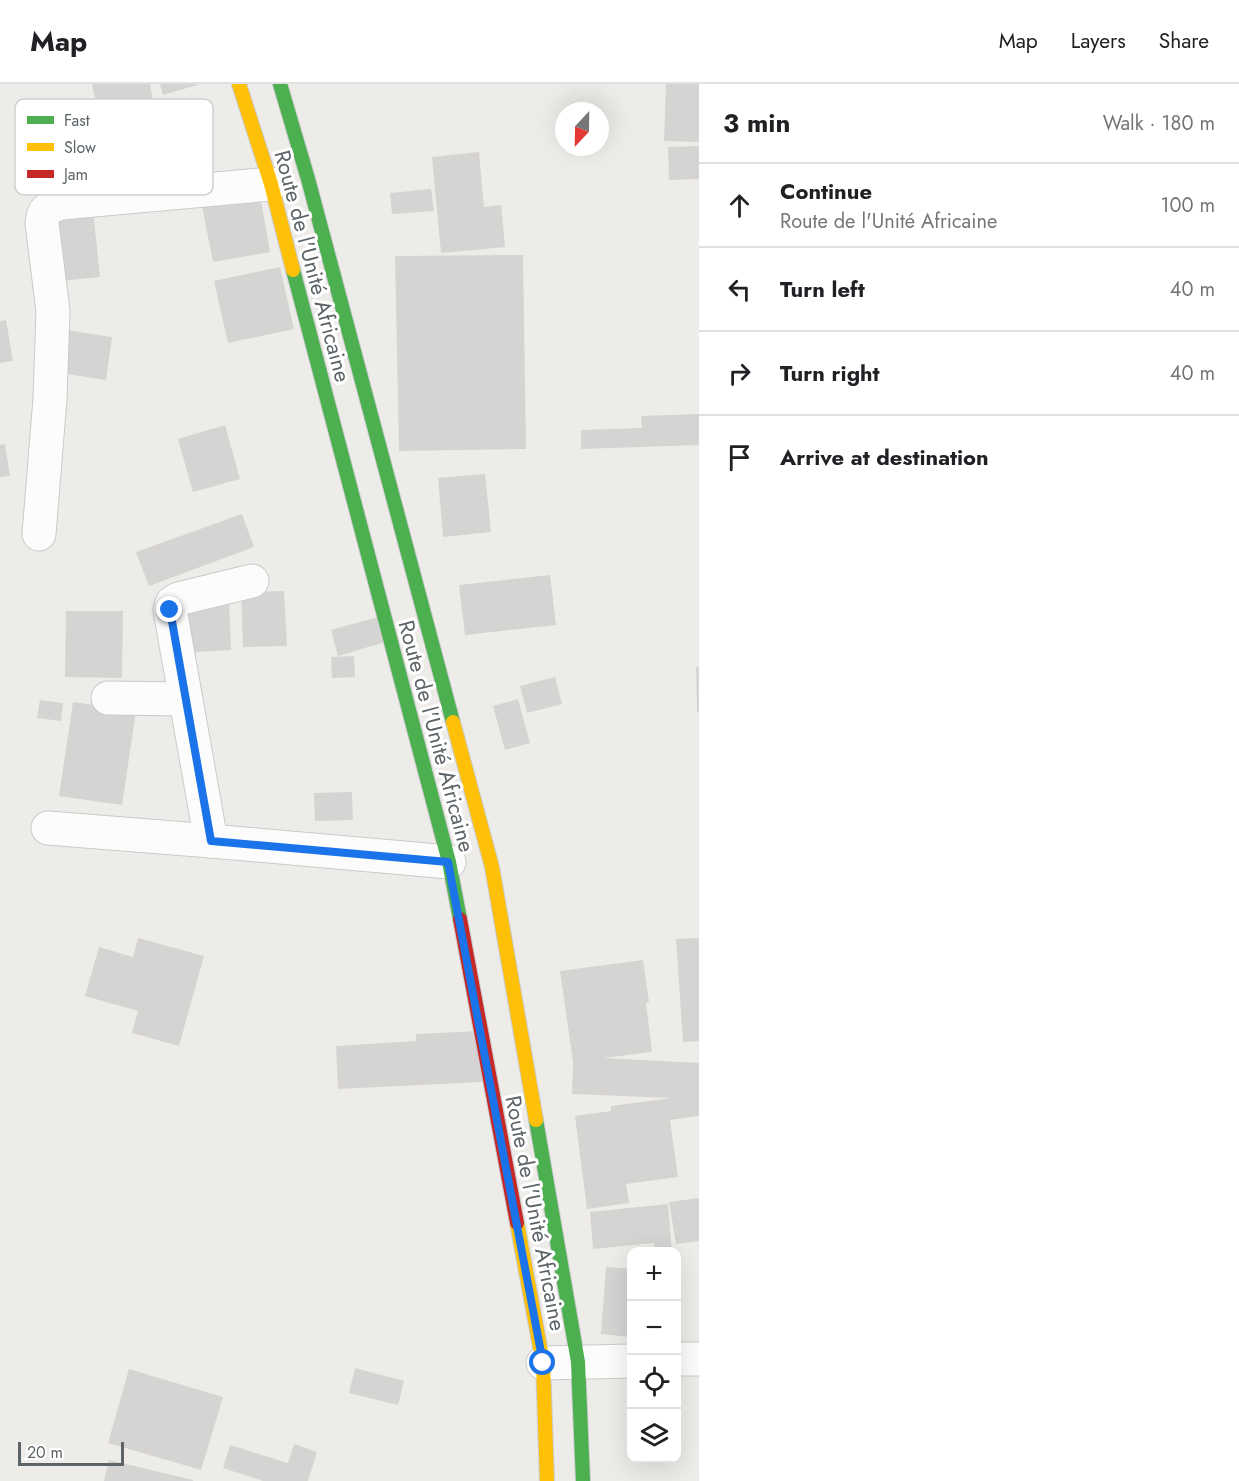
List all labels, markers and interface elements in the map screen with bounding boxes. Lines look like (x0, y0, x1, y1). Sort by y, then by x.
text: Map (30, 21, 87, 62)
text: Map (999, 26, 1038, 56)
text: Layers (1071, 26, 1126, 56)
text: Share (1159, 26, 1209, 56)
legend (15, 99, 213, 195)
north arrow (555, 102, 609, 156)
text: 3 min (723, 104, 790, 142)
text: Fast (64, 109, 90, 132)
text: Walk · 180 m (1103, 109, 1215, 138)
text: Slow (64, 136, 96, 159)
street label: Route de l'Unité Africaine (267, 146, 359, 386)
text: Jam (62, 163, 88, 186)
text: Continue (780, 175, 872, 207)
icon: ahead (723, 189, 756, 222)
text: 100 m (1160, 191, 1215, 220)
text: Route de l'Unité Africaine (780, 207, 997, 236)
icon: left (723, 273, 756, 306)
text: Turn left (780, 273, 865, 305)
text: 40 m (1170, 275, 1215, 304)
icon: right (723, 357, 756, 390)
text: Turn right (780, 357, 880, 389)
text: 40 m (1170, 359, 1215, 388)
icon: arrive (723, 441, 756, 474)
text: Arrive at destination (780, 441, 989, 473)
route end (156, 596, 182, 622)
street label: Route de l'Unité Africaine (391, 616, 483, 856)
street label: Route de l'Unité Africaine (497, 1093, 575, 1333)
map controls (627, 1247, 681, 1463)
button: + (627, 1247, 681, 1301)
button: − (627, 1301, 681, 1355)
route start (529, 1349, 555, 1375)
button: locate (627, 1355, 681, 1409)
button: layers (627, 1409, 681, 1463)
scale bar (18, 1439, 124, 1466)
text: 20 m (27, 1441, 63, 1464)

